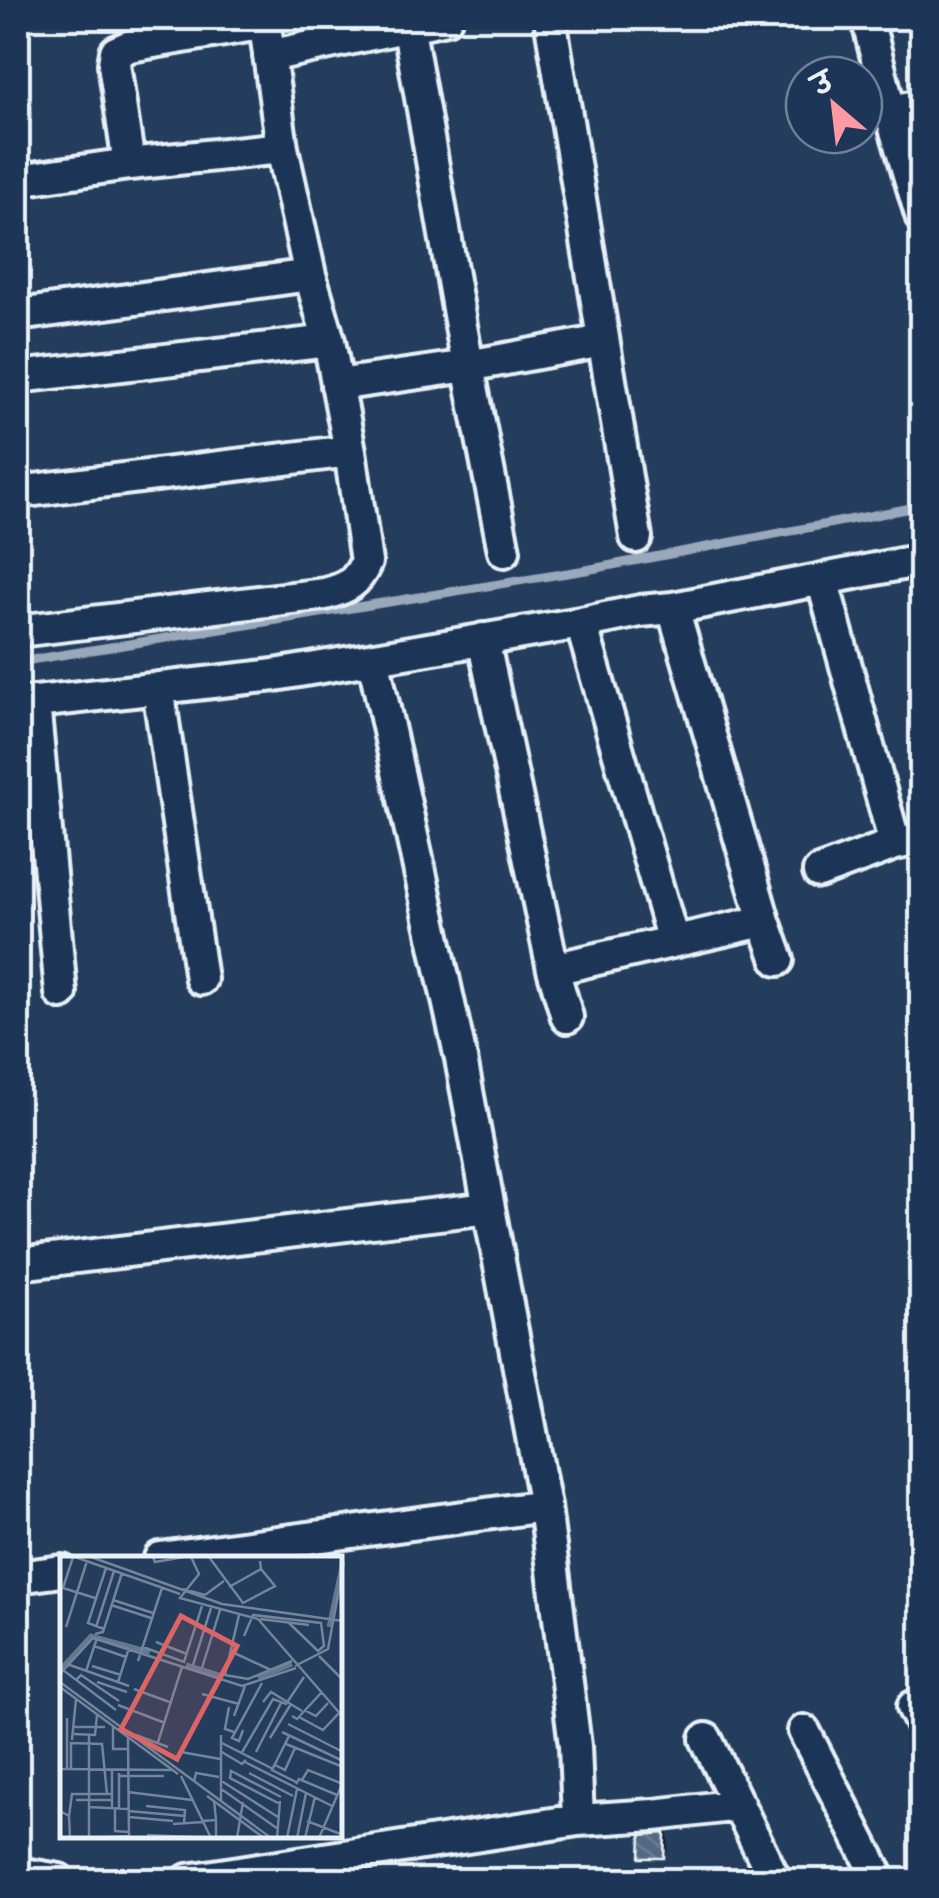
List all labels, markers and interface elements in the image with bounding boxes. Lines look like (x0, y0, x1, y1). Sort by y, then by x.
north arrow (784, 55, 884, 155)
text: उ (803, 62, 844, 110)
inset map (60, 1556, 342, 1838)

